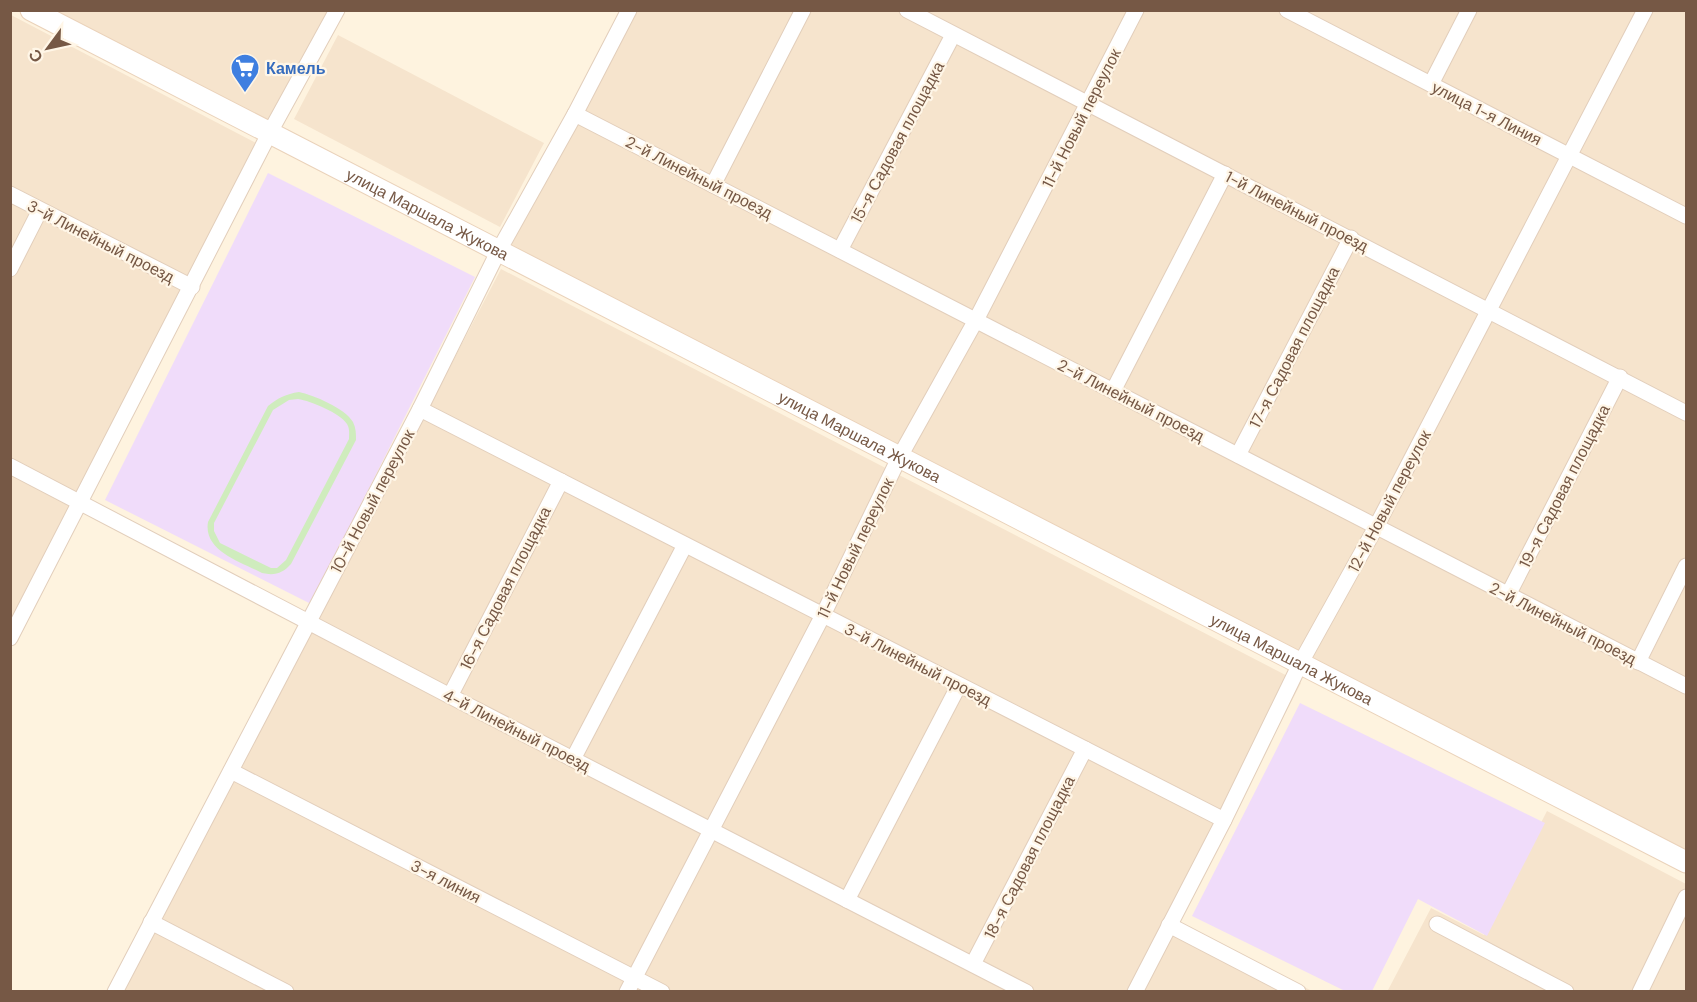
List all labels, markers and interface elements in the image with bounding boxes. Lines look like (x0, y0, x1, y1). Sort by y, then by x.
north arrow (18, 18, 78, 78)
street label: 11-й Новый переулок (1037, 44, 1126, 191)
text: С (24, 45, 48, 66)
supermarket icon: Камель (229, 52, 261, 94)
place label: Камель (266, 58, 326, 79)
street label: 15-я Садовая площадка (846, 58, 949, 227)
street label: улица 1-я Линия (1428, 77, 1545, 150)
street label: 2-й Линейный проезд (622, 131, 776, 224)
street label: улица Маршала Жукова (343, 164, 512, 265)
street label: 1-й Линейный проезд (1222, 166, 1372, 257)
street label: 3-й Линейный проезд (24, 195, 178, 288)
street label: 17-я Садовая площадка (1245, 263, 1344, 431)
street label: 2-й Линейный проезд (1054, 354, 1208, 447)
street label: улица Маршала Жукова (775, 387, 944, 488)
street label: 19-я Садовая площадка (1514, 401, 1615, 571)
street label: 10-й Новый переулок (326, 425, 420, 577)
street label: 12-й Новый переулок (1343, 426, 1436, 576)
street label: 11-й Новый переулок (812, 474, 899, 622)
street label: 16-я Садовая площадка (455, 503, 556, 673)
street label: 2-й Линейный проезд (1486, 577, 1640, 670)
street label: улица Маршала Жукова (1207, 609, 1376, 710)
street label: 3-й Линейный проезд (841, 618, 995, 711)
street label: 4-й Линейный проезд (440, 684, 595, 777)
street label: 18-я Садовая площадка (979, 772, 1080, 942)
street label: 3-я линия (407, 855, 484, 908)

